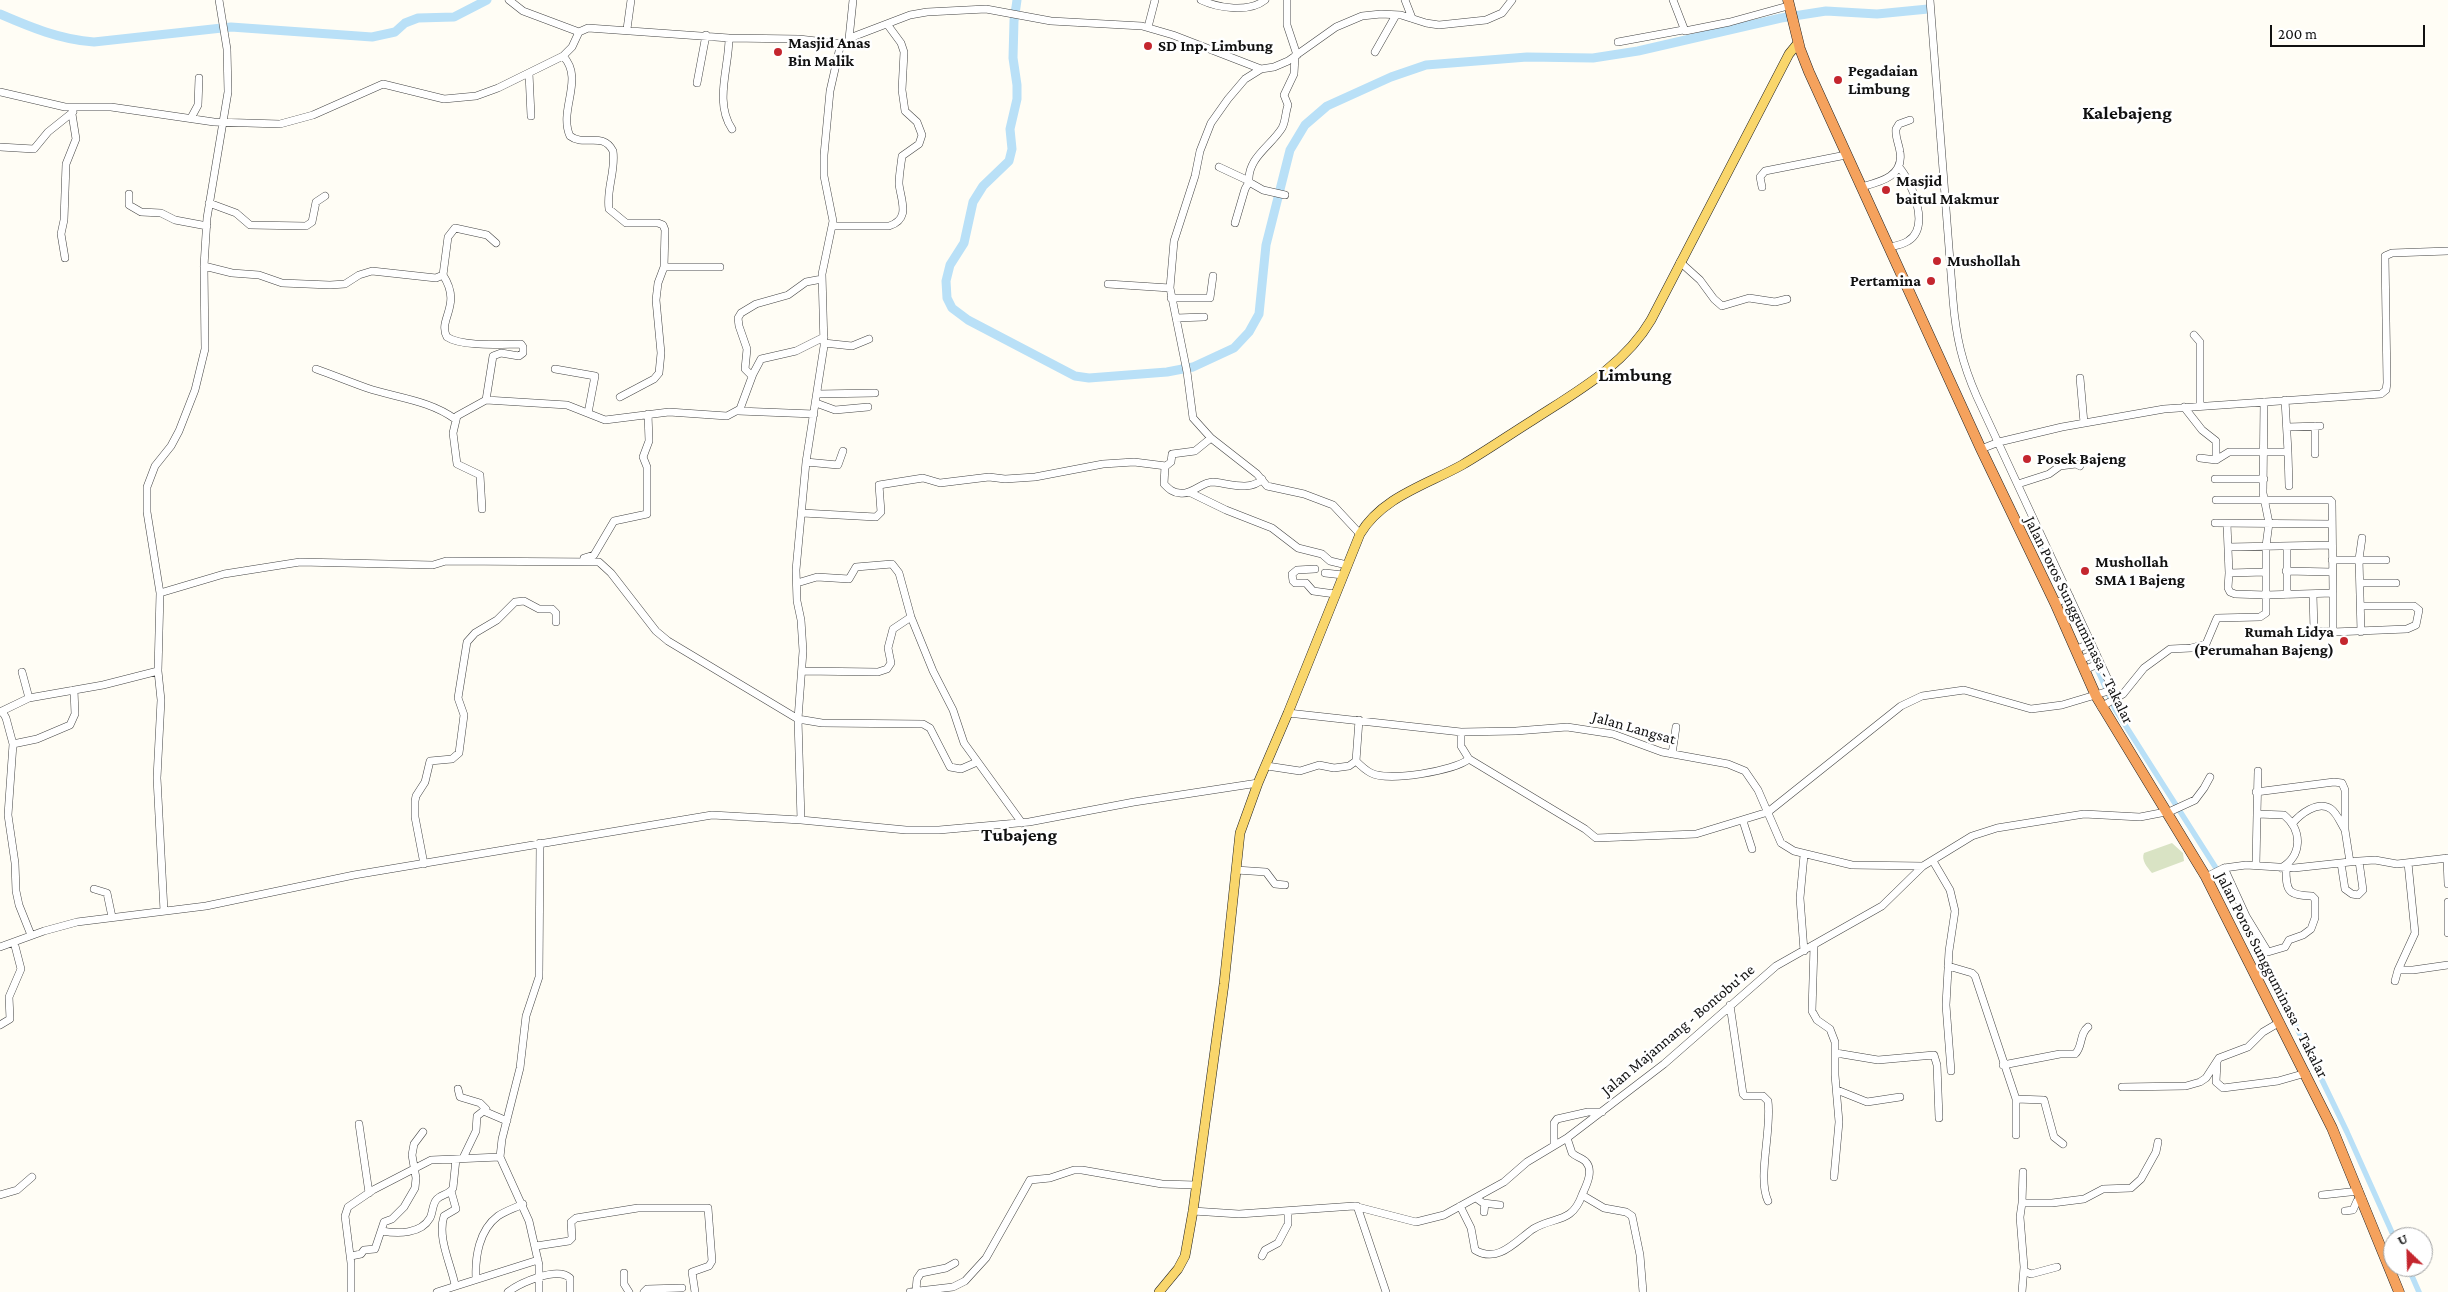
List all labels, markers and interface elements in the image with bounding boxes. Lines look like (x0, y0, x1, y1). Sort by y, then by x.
scale bar (2273, 15, 2428, 47)
text: 200 m (2278, 26, 2317, 42)
place label: Masjid Anas Bin Malik (788, 33, 870, 71)
place label: SD Inp. Limbung (1158, 36, 1273, 56)
marker: SD Inp. Limbung (1142, 40, 1154, 52)
marker: Masjid Anas Bin Malik (772, 46, 784, 58)
place label: Pegadaian Limbung (1848, 61, 1918, 99)
marker: Pegadaian Limbung (1832, 74, 1844, 86)
district label: Kalebajeng (2082, 102, 2172, 124)
place label: Masjid baitul Makmur (1896, 171, 1999, 209)
marker: Masjid baitul Makmur (1880, 184, 1892, 196)
place label: Mushollah (1947, 251, 2020, 271)
marker: Mushollah (1931, 255, 1943, 267)
place label: Pertamina (1850, 271, 1921, 291)
marker: Pertamina (1925, 275, 1937, 287)
district label: Limbung (1598, 364, 1672, 386)
place label: Posek Bajeng (2037, 449, 2126, 469)
marker: Posek Bajeng (2021, 453, 2033, 465)
street label: Jalan Poros Sungguminasa - Takalar (2020, 513, 2138, 727)
place label: Mushollah SMA 1 Bajeng (2095, 552, 2185, 590)
marker: Mushollah SMA 1 Bajeng (2079, 565, 2091, 577)
place label: Rumah Lidya (Perumahan Bajeng) (2193, 622, 2334, 660)
marker: Rumah Lidya (Perumahan Bajeng) (2338, 635, 2350, 647)
street label: Jalan Langsat (1590, 707, 1678, 749)
district label: Tubajeng (981, 824, 1057, 846)
street label: Jalan Poros Sungguminasa - Takalar (2212, 869, 2332, 1081)
street label: Jalan Majannang - Bontobu'ne (1597, 960, 1759, 1100)
north arrow (2383, 1227, 2433, 1277)
text: U (2395, 1230, 2410, 1248)

